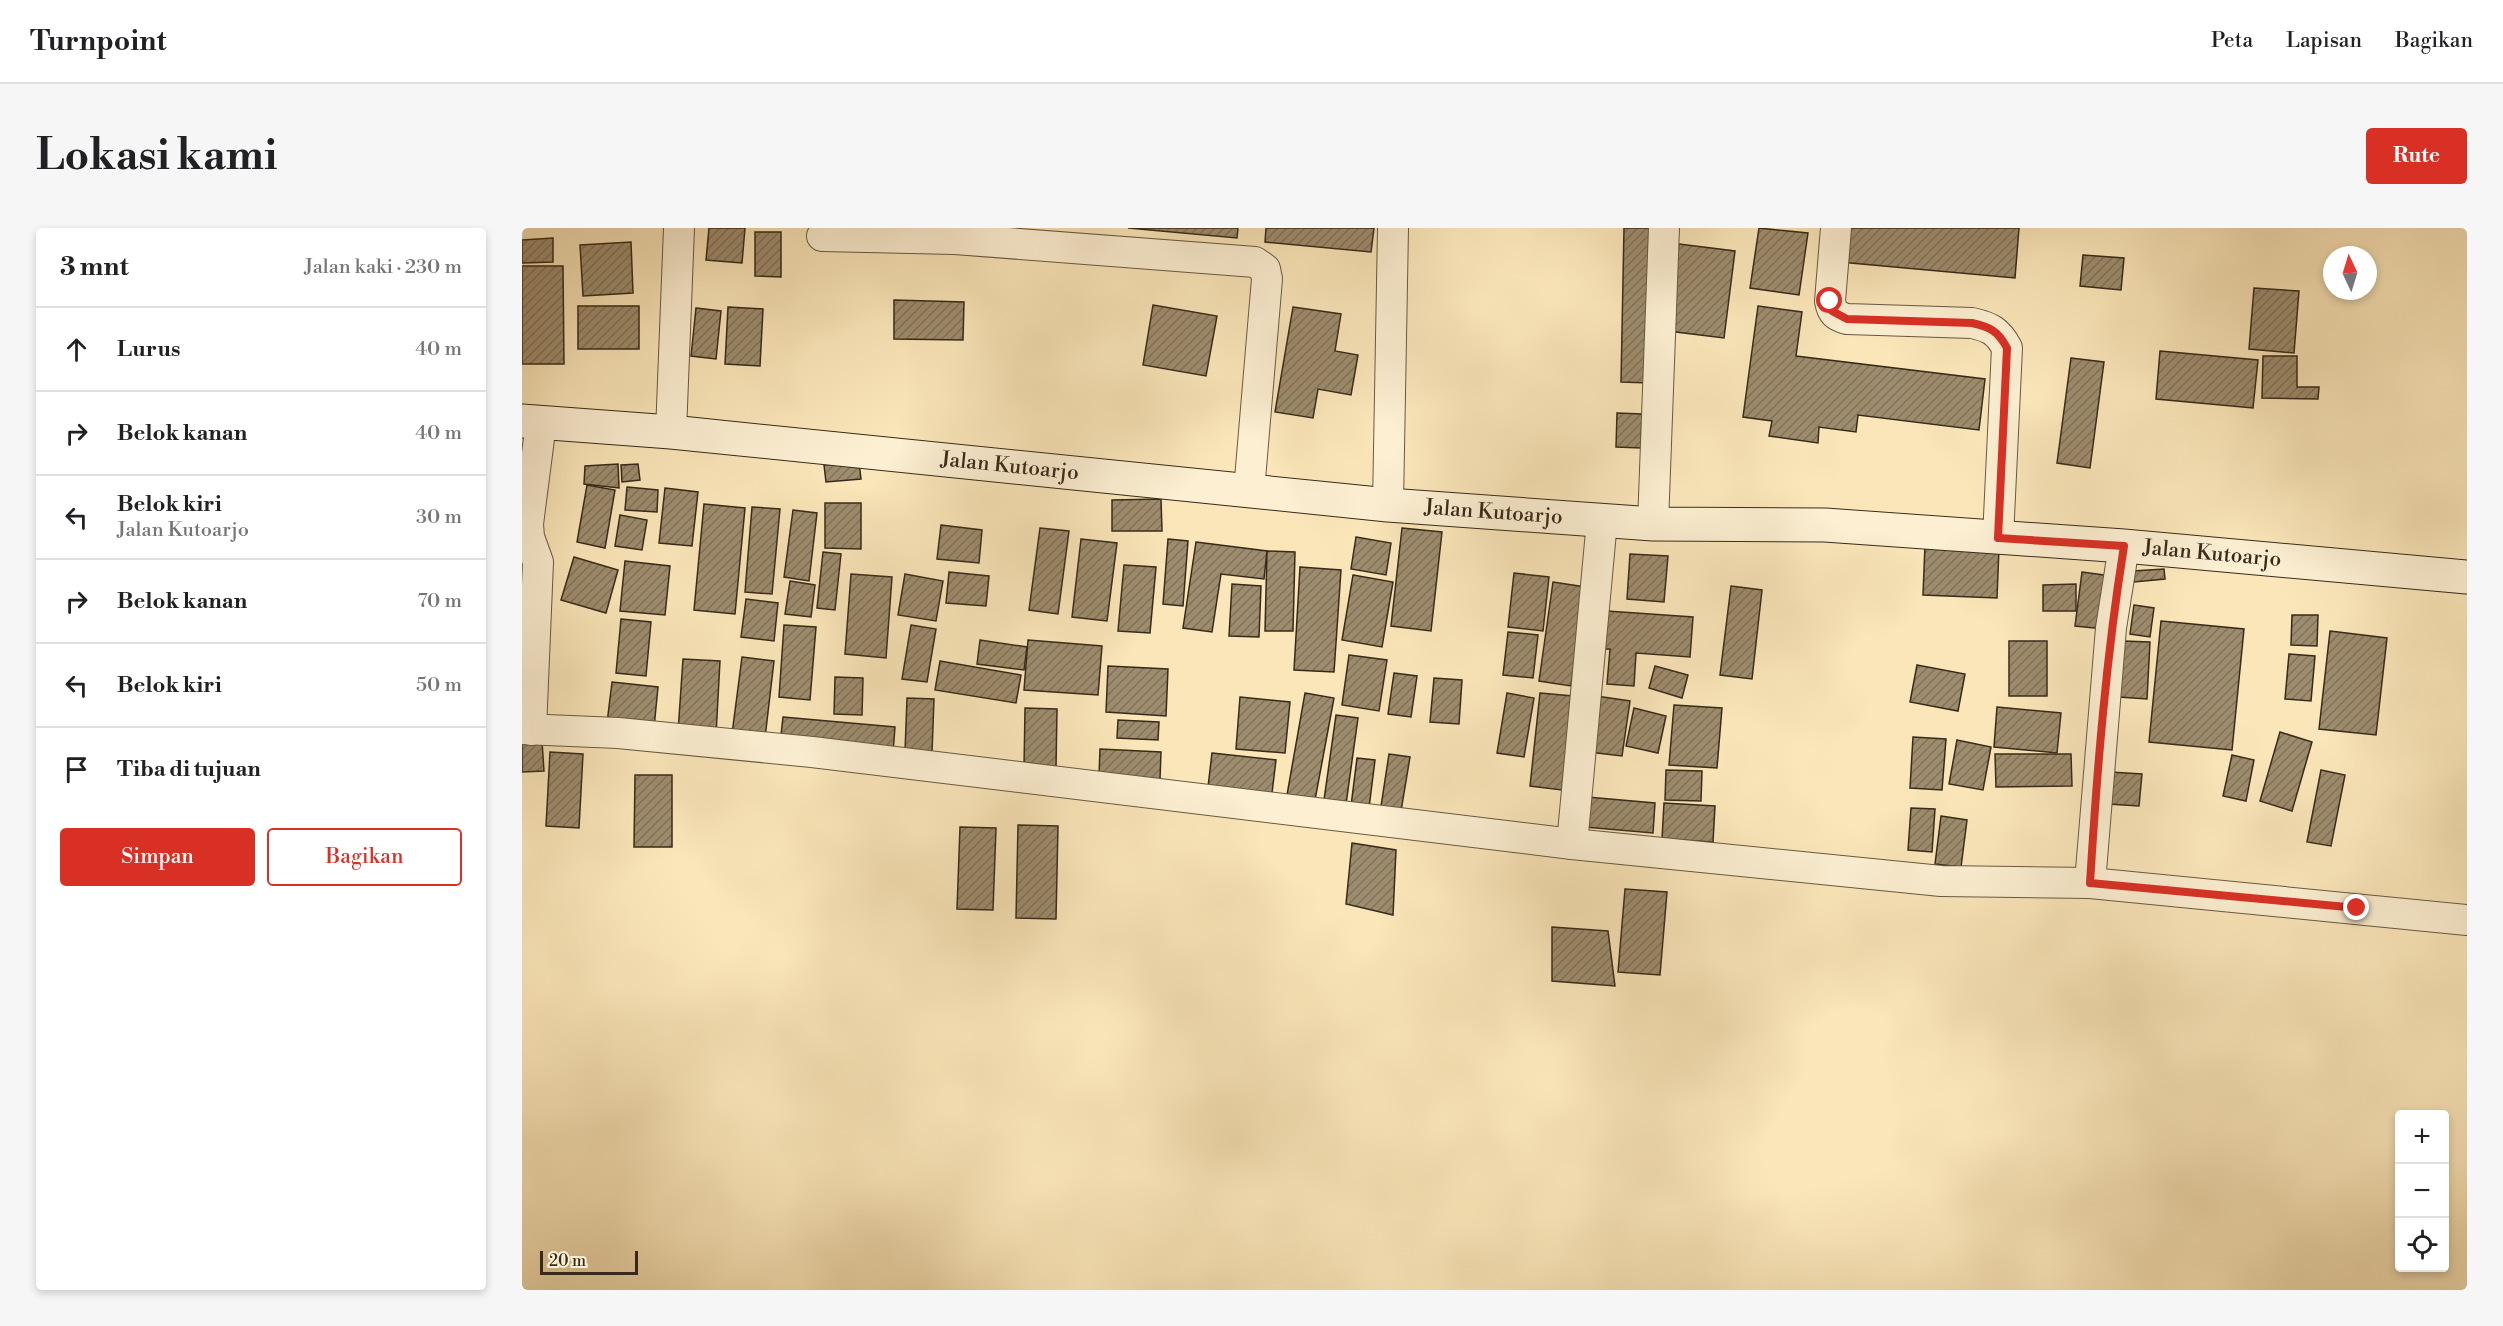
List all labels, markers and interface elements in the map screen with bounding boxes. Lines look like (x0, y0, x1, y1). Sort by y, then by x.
text: Turnpoint (30, 24, 166, 59)
text: Peta (2211, 28, 2253, 54)
text: Lapisan (2286, 28, 2362, 54)
text: Bagikan (2395, 28, 2473, 54)
button: Rute (2366, 128, 2467, 184)
text: Lokasi kami (36, 130, 277, 183)
north arrow (2323, 246, 2377, 300)
text: 3 mnt (60, 251, 129, 283)
text: Jalan kaki · 230 m (304, 255, 462, 280)
route start (1816, 287, 1842, 313)
icon: ahead (60, 333, 93, 366)
text: Lurus (117, 336, 180, 363)
text: 40 m (415, 337, 462, 362)
icon: right (60, 417, 93, 450)
text: Belok kanan (117, 420, 247, 447)
text: 40 m (415, 421, 462, 446)
street label: Jalan Kutoarjo (938, 446, 1080, 486)
text: Belok kiri (117, 491, 222, 518)
street label: Jalan Kutoarjo (1422, 495, 1564, 531)
icon: left (60, 501, 93, 534)
text: 30 m (416, 505, 462, 530)
text: Jalan Kutoarjo (117, 518, 249, 543)
street label: Jalan Kutoarjo (2141, 535, 2282, 573)
icon: right (60, 585, 93, 618)
text: Belok kanan (117, 588, 247, 615)
text: 70 m (418, 589, 462, 614)
icon: left (60, 669, 93, 702)
text: Belok kiri (117, 672, 222, 699)
text: 50 m (416, 673, 462, 698)
icon: arrive (60, 753, 93, 786)
text: Tiba di tujuan (117, 756, 261, 783)
button: Simpan (60, 828, 255, 886)
button: Bagikan (267, 828, 462, 886)
route end (2343, 894, 2369, 920)
map controls (2395, 1110, 2449, 1272)
button: + (2395, 1110, 2449, 1164)
button: − (2395, 1164, 2449, 1218)
button: locate (2395, 1218, 2449, 1272)
scale bar (540, 1248, 638, 1276)
text: 20 m (549, 1251, 586, 1271)

